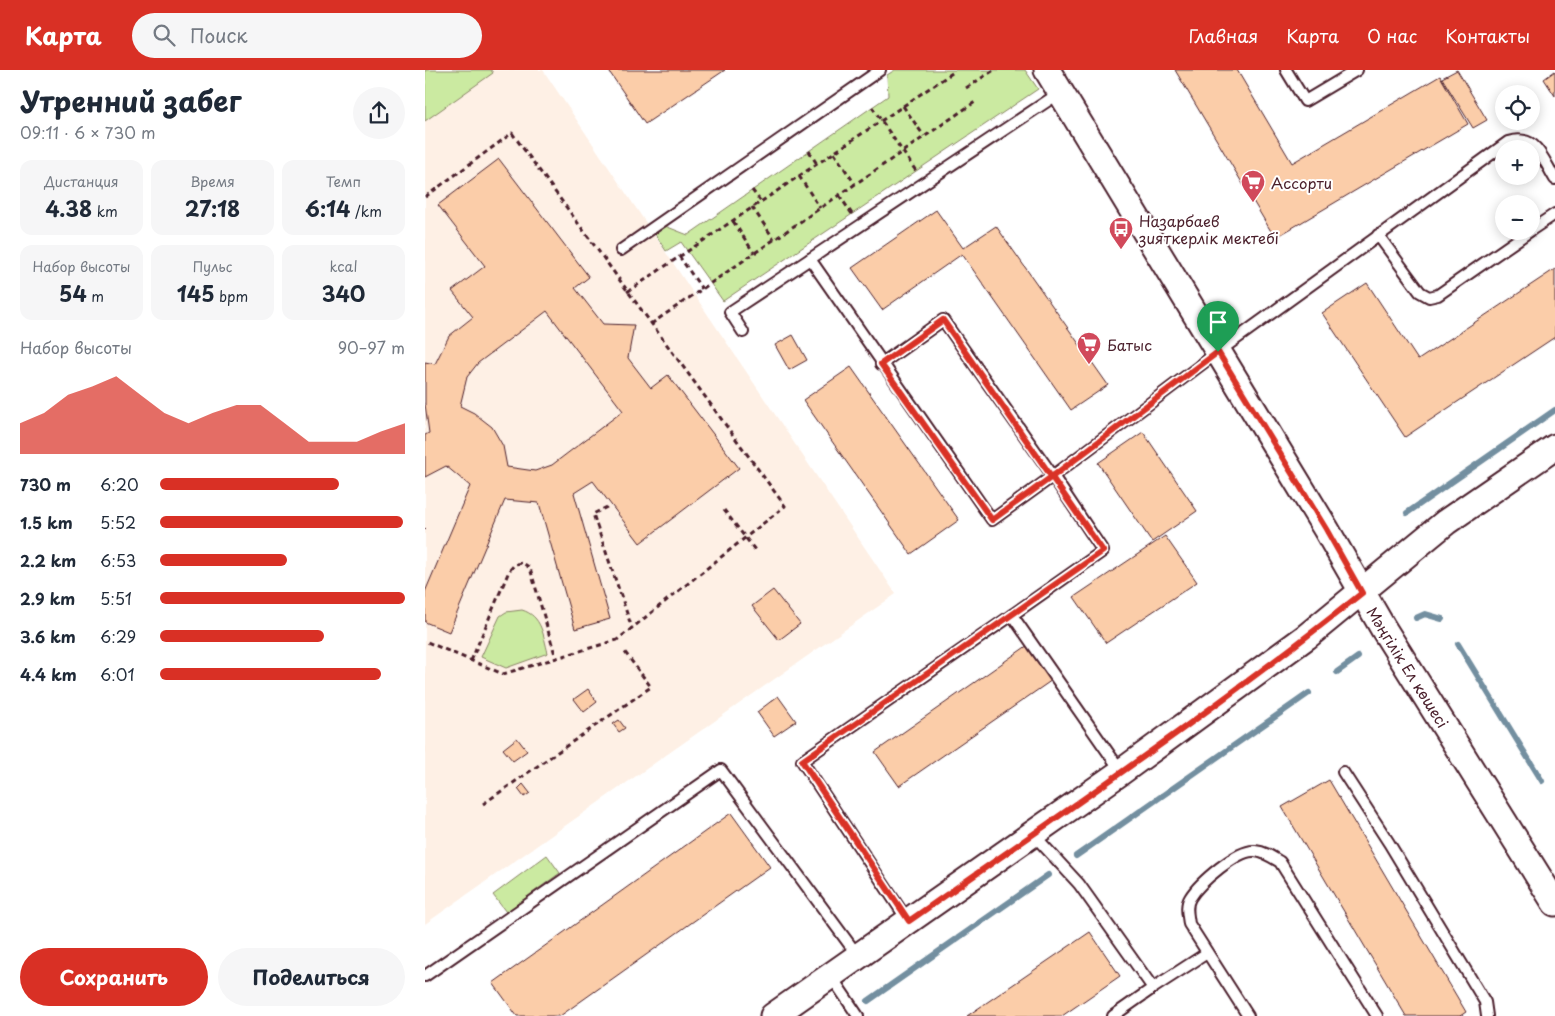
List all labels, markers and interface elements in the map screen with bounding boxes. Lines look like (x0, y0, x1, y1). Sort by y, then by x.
search box (132, 13, 482, 58)
text: Карта (25, 17, 102, 53)
icon: search (150, 21, 178, 49)
text: Поиск (190, 21, 248, 49)
text: Главная (1189, 22, 1258, 49)
text: Карта (1286, 22, 1339, 49)
text: О нас (1367, 22, 1417, 49)
text: Контакты (1445, 22, 1530, 49)
text: Утренний забег (20, 79, 241, 122)
map controls (1495, 85, 1540, 240)
button: locate (1495, 85, 1540, 130)
button: share (353, 87, 405, 139)
text: 09:11 · 6 × 730 m (20, 120, 155, 144)
button: + (1495, 140, 1540, 185)
supermarket icon: Ассорти (1240, 169, 1266, 203)
text: Дистанция (44, 171, 119, 192)
text: Время (190, 171, 235, 192)
text: Темп (326, 171, 361, 192)
place label: Ассорти (1271, 171, 1332, 194)
text: 4.38 (45, 192, 92, 224)
text: 27:18 (185, 192, 240, 224)
text: 6:14 (305, 192, 351, 224)
button: − (1495, 195, 1540, 240)
text: km (92, 201, 118, 222)
text: /km (351, 201, 382, 222)
place label: Назарбаев зияткерлік мектебі (1138, 209, 1279, 249)
bus stop icon: Назарбаев зияткерлік мектебі (1108, 216, 1134, 250)
text: Набор высоты (33, 256, 131, 277)
text: Пульс (193, 256, 232, 277)
text: kcal (330, 256, 357, 277)
text: 54 (59, 277, 87, 309)
text: 145 (177, 277, 215, 309)
text: 340 (322, 277, 365, 309)
text: m (87, 286, 104, 307)
text: bpm (215, 286, 248, 307)
pin (1197, 301, 1239, 352)
icon: arrive (1204, 308, 1232, 336)
supermarket icon: Батыс (1076, 331, 1102, 365)
place label: Батыс (1107, 333, 1152, 356)
text: Набор высоты (20, 335, 132, 359)
text: 90–97 m (338, 335, 405, 359)
text: 730 m (20, 472, 71, 496)
text: 6:20 (100, 472, 139, 496)
text: 1.5 km (20, 510, 73, 534)
text: 5:52 (100, 510, 136, 534)
text: 2.2 km (20, 548, 76, 572)
text: 6:53 (100, 548, 136, 572)
text: 2.9 km (20, 586, 75, 610)
text: 5:51 (100, 586, 132, 610)
street label: Мәңгілік Ел көшесі (1361, 602, 1455, 732)
text: 3.6 km (20, 624, 76, 648)
text: 6:29 (100, 624, 136, 648)
text: 4.4 km (20, 662, 77, 686)
text: 6:01 (100, 662, 135, 686)
button: Сохранить (20, 948, 208, 1006)
button: Поделиться (218, 948, 405, 1006)

